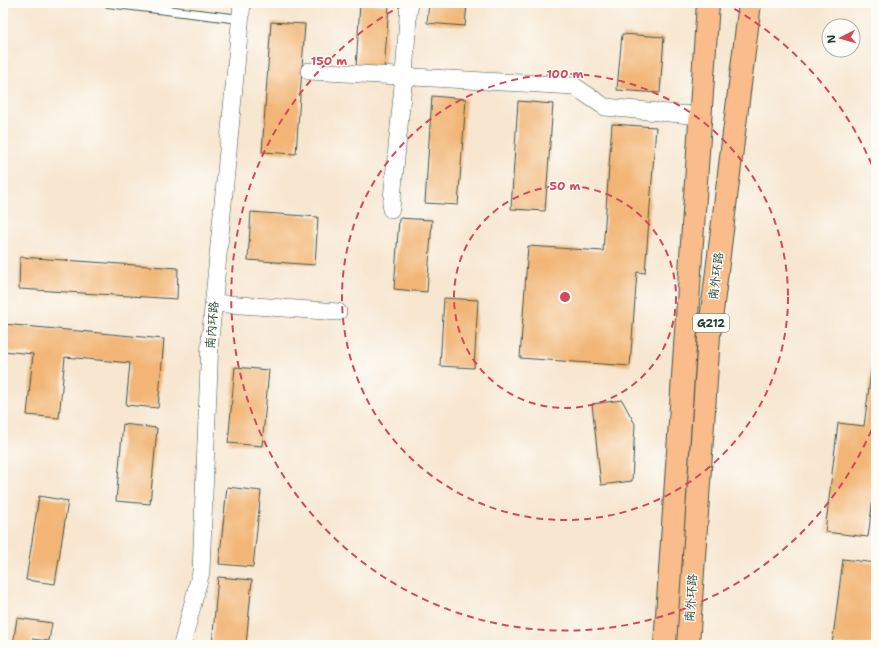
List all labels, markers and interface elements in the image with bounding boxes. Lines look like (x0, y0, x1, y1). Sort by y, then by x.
north arrow (821, 18, 861, 58)
text: N (824, 34, 839, 44)
text: 150 m (311, 53, 347, 69)
text: 100 m (547, 66, 584, 82)
text: 50 m (550, 178, 581, 194)
street label: 南外环路 (705, 251, 727, 301)
centre of rings (558, 290, 572, 304)
street label: 南内环路 (202, 300, 222, 350)
road number: G212 (693, 314, 729, 332)
street label: 南外环路 (681, 573, 701, 623)

